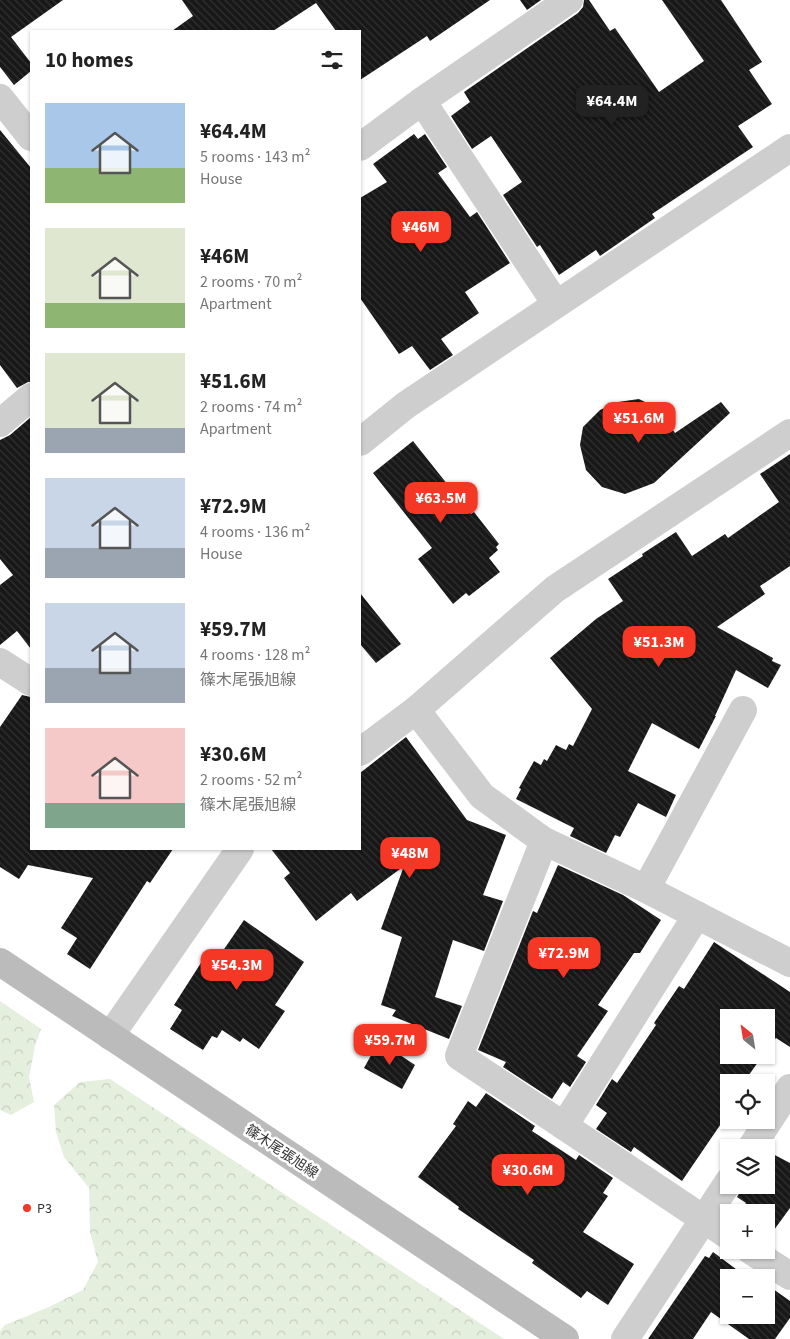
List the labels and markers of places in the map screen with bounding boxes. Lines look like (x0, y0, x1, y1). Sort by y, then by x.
pin: ¥64.4M (571, 84, 653, 127)
pin: ¥46M (391, 210, 451, 253)
pin: ¥51.6M (598, 402, 680, 444)
pin: ¥63.5M (400, 482, 482, 524)
pin: ¥51.3M (618, 626, 700, 668)
pin: ¥48M (380, 836, 440, 879)
pin: ¥72.9M (523, 936, 605, 979)
pin: ¥54.3M (196, 948, 278, 991)
pin: ¥59.7M (349, 1024, 431, 1066)
pin: ¥30.6M (487, 1154, 569, 1196)
place label: P3 (37, 1199, 52, 1219)
marker: P3 (21, 1202, 33, 1214)

